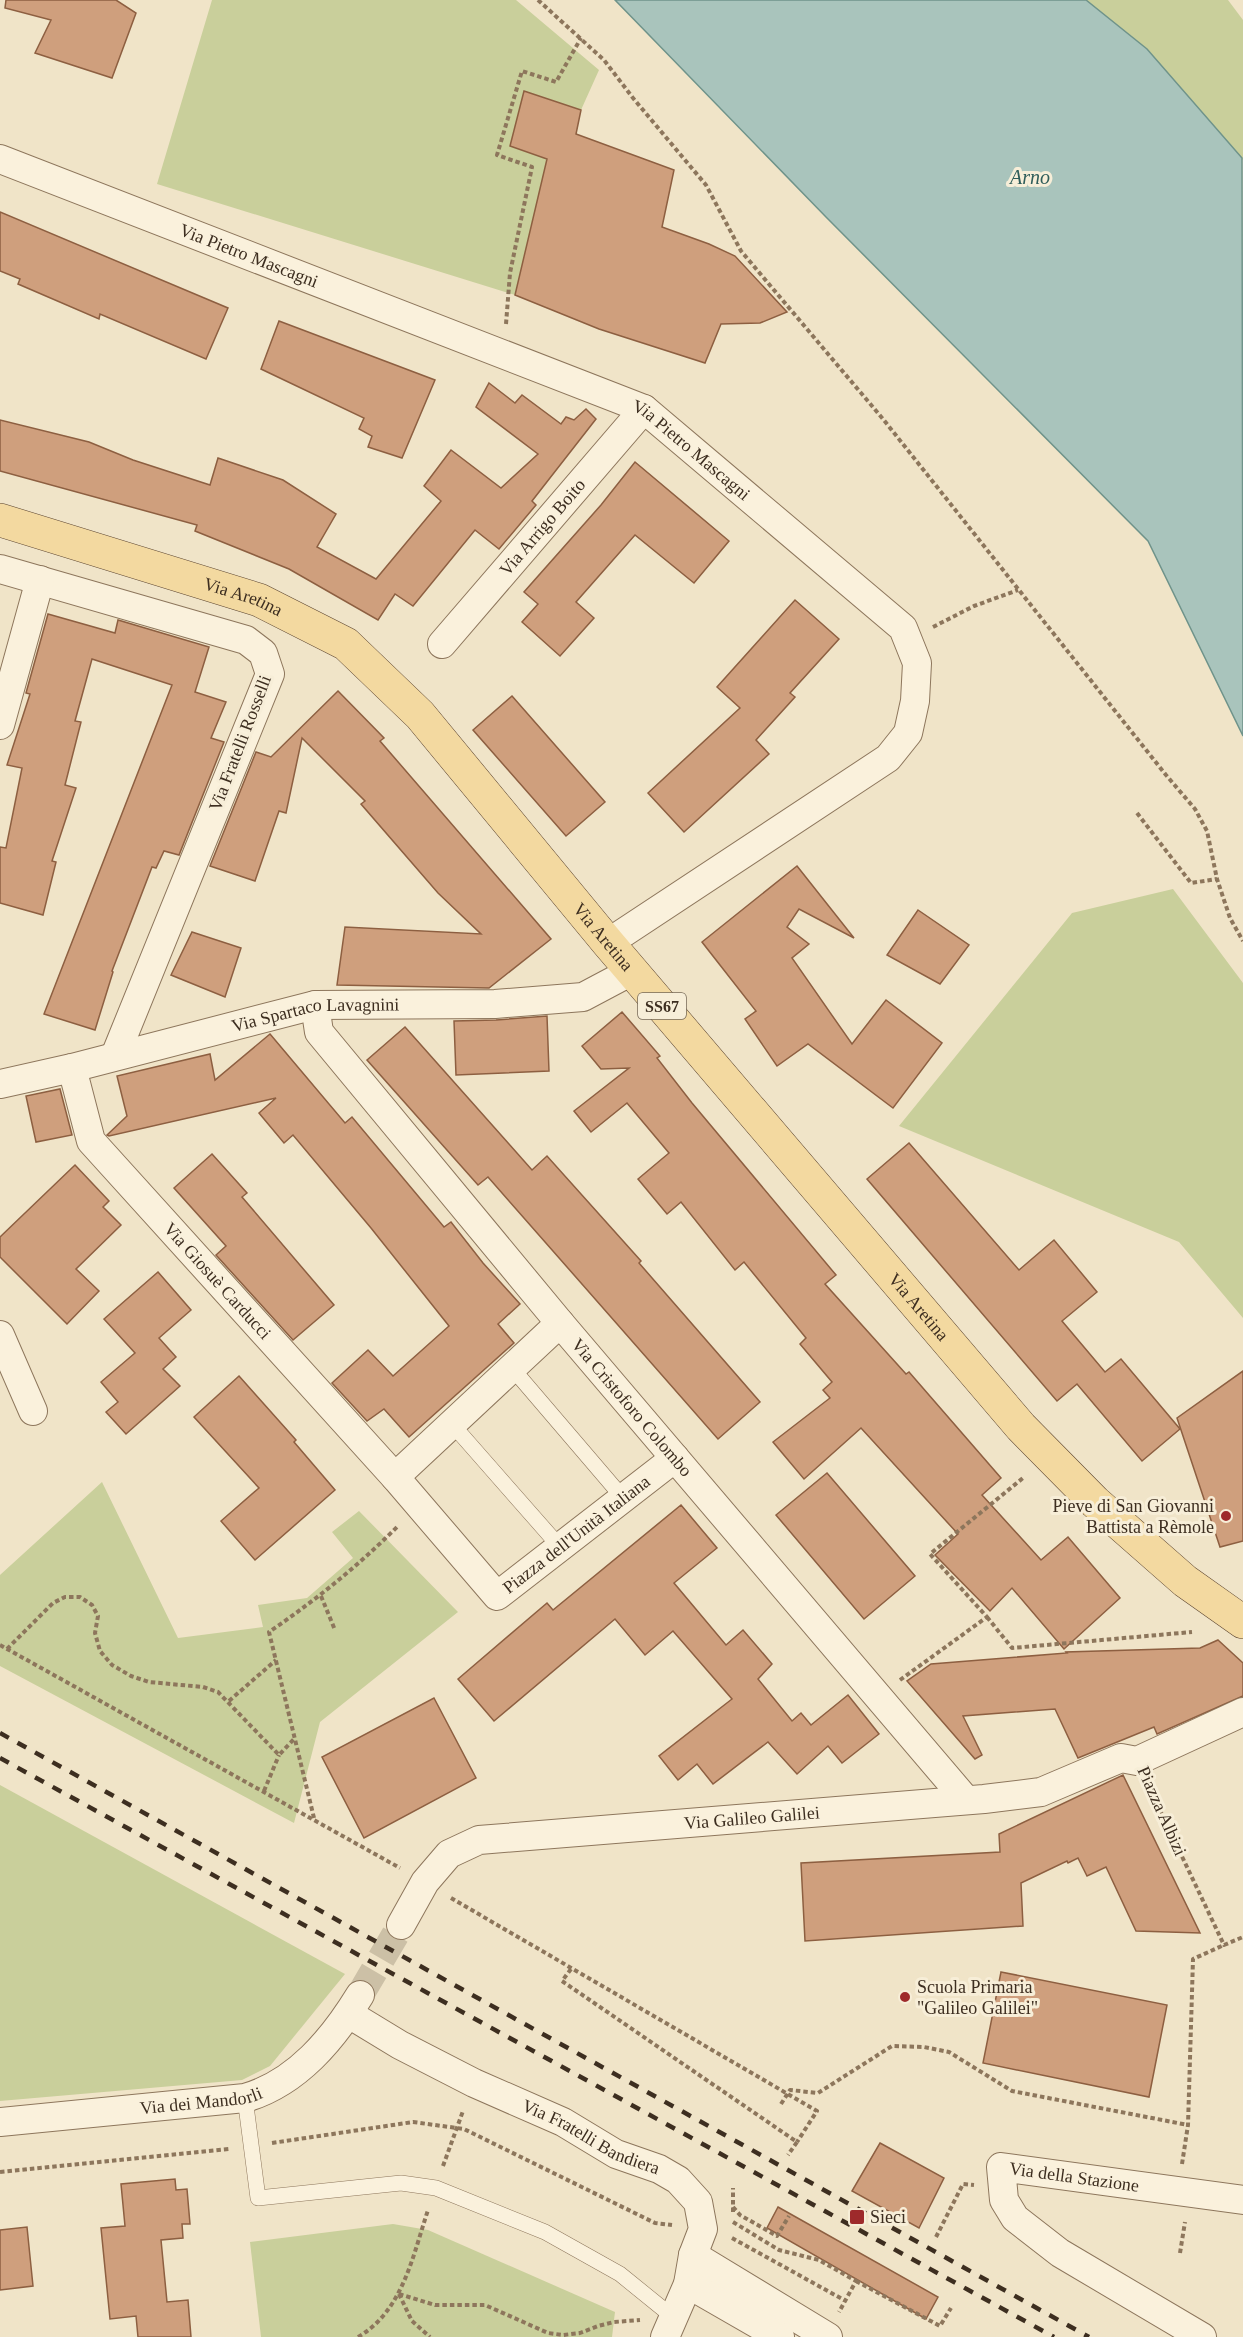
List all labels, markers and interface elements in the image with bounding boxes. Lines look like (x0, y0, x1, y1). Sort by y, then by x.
water label: Arno (1008, 166, 1050, 188)
street label: Via Pietro Mascagni (177, 220, 321, 292)
street label: Via Pietro Mascagni (630, 396, 754, 504)
street label: Via Arrigo Boito (495, 475, 589, 580)
street label: Via Aretina (201, 574, 286, 620)
street label: Via Fratelli Rosselli (205, 672, 275, 814)
street label: Via Aretina (569, 899, 637, 975)
road number: SS67 (638, 993, 686, 1019)
street label: Via Spartaco Lavagnini (229, 995, 399, 1036)
street label: Via Giosuè Carducci (160, 1219, 275, 1343)
street label: Via Aretina (884, 1269, 953, 1345)
street label: Via Cristoforo Colombo (568, 1334, 696, 1481)
street label: Piazza dell'Unità Italiana (499, 1471, 654, 1598)
place label: Pieve di San Giovanni Battista a Rèmole (1053, 1496, 1214, 1537)
marker: Pieve di San Giovanni Battista a Rèmole (1219, 1509, 1233, 1523)
street label: Piazza Albizi (1133, 1763, 1191, 1859)
street label: Via Galileo Galilei (683, 1802, 820, 1833)
place label: Scuola Primaria "Galileo Galilei" (917, 1977, 1038, 2018)
marker: Scuola Primaria "Galileo Galilei" (898, 1990, 912, 2004)
street label: Via dei Mandorli (139, 2083, 265, 2118)
street label: Via Fratelli Bandiera (519, 2095, 662, 2178)
street label: Via della Stazione (1008, 2158, 1140, 2196)
place label: Sieci (870, 2207, 906, 2227)
marker: Sieci (848, 2208, 866, 2226)

